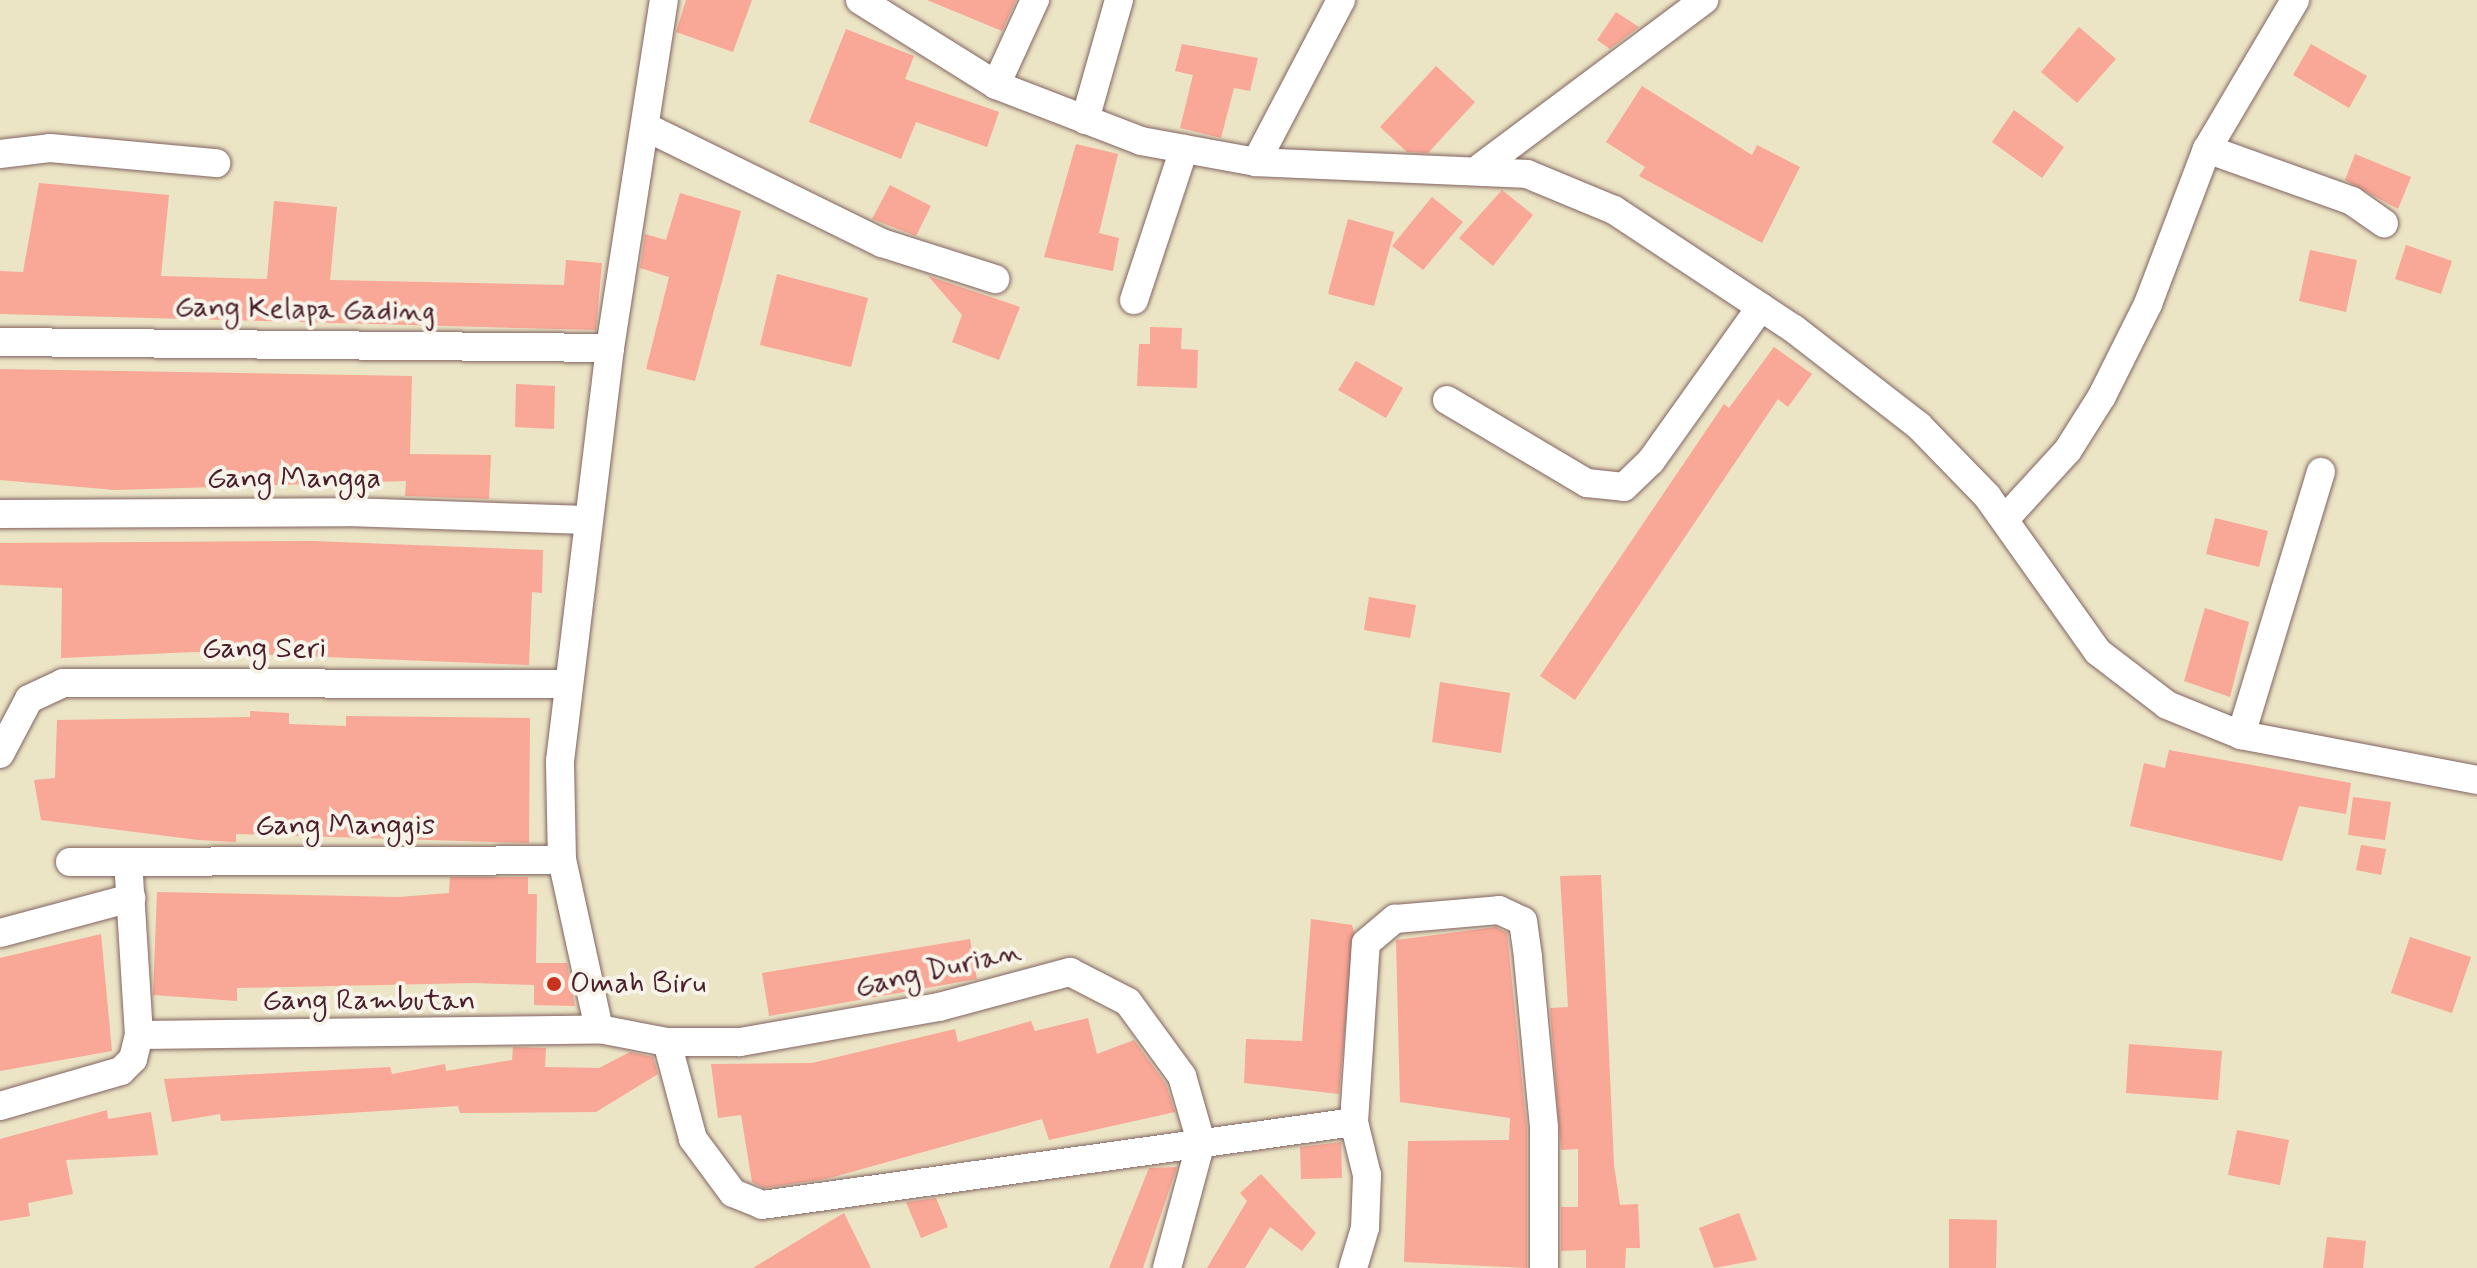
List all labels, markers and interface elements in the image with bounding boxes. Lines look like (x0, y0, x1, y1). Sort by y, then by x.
street label: Gang Kelapa Gading (174, 290, 436, 330)
street label: Gang Mangga (207, 461, 381, 497)
street label: Gang Seri (202, 631, 326, 667)
street label: Gang Manggis (255, 808, 435, 844)
street label: Gang Durian (851, 933, 1025, 1007)
place label: Omah Biru (570, 966, 701, 1002)
marker: Omah Biru (545, 975, 563, 993)
street label: Gang Rambutan (262, 983, 476, 1019)

